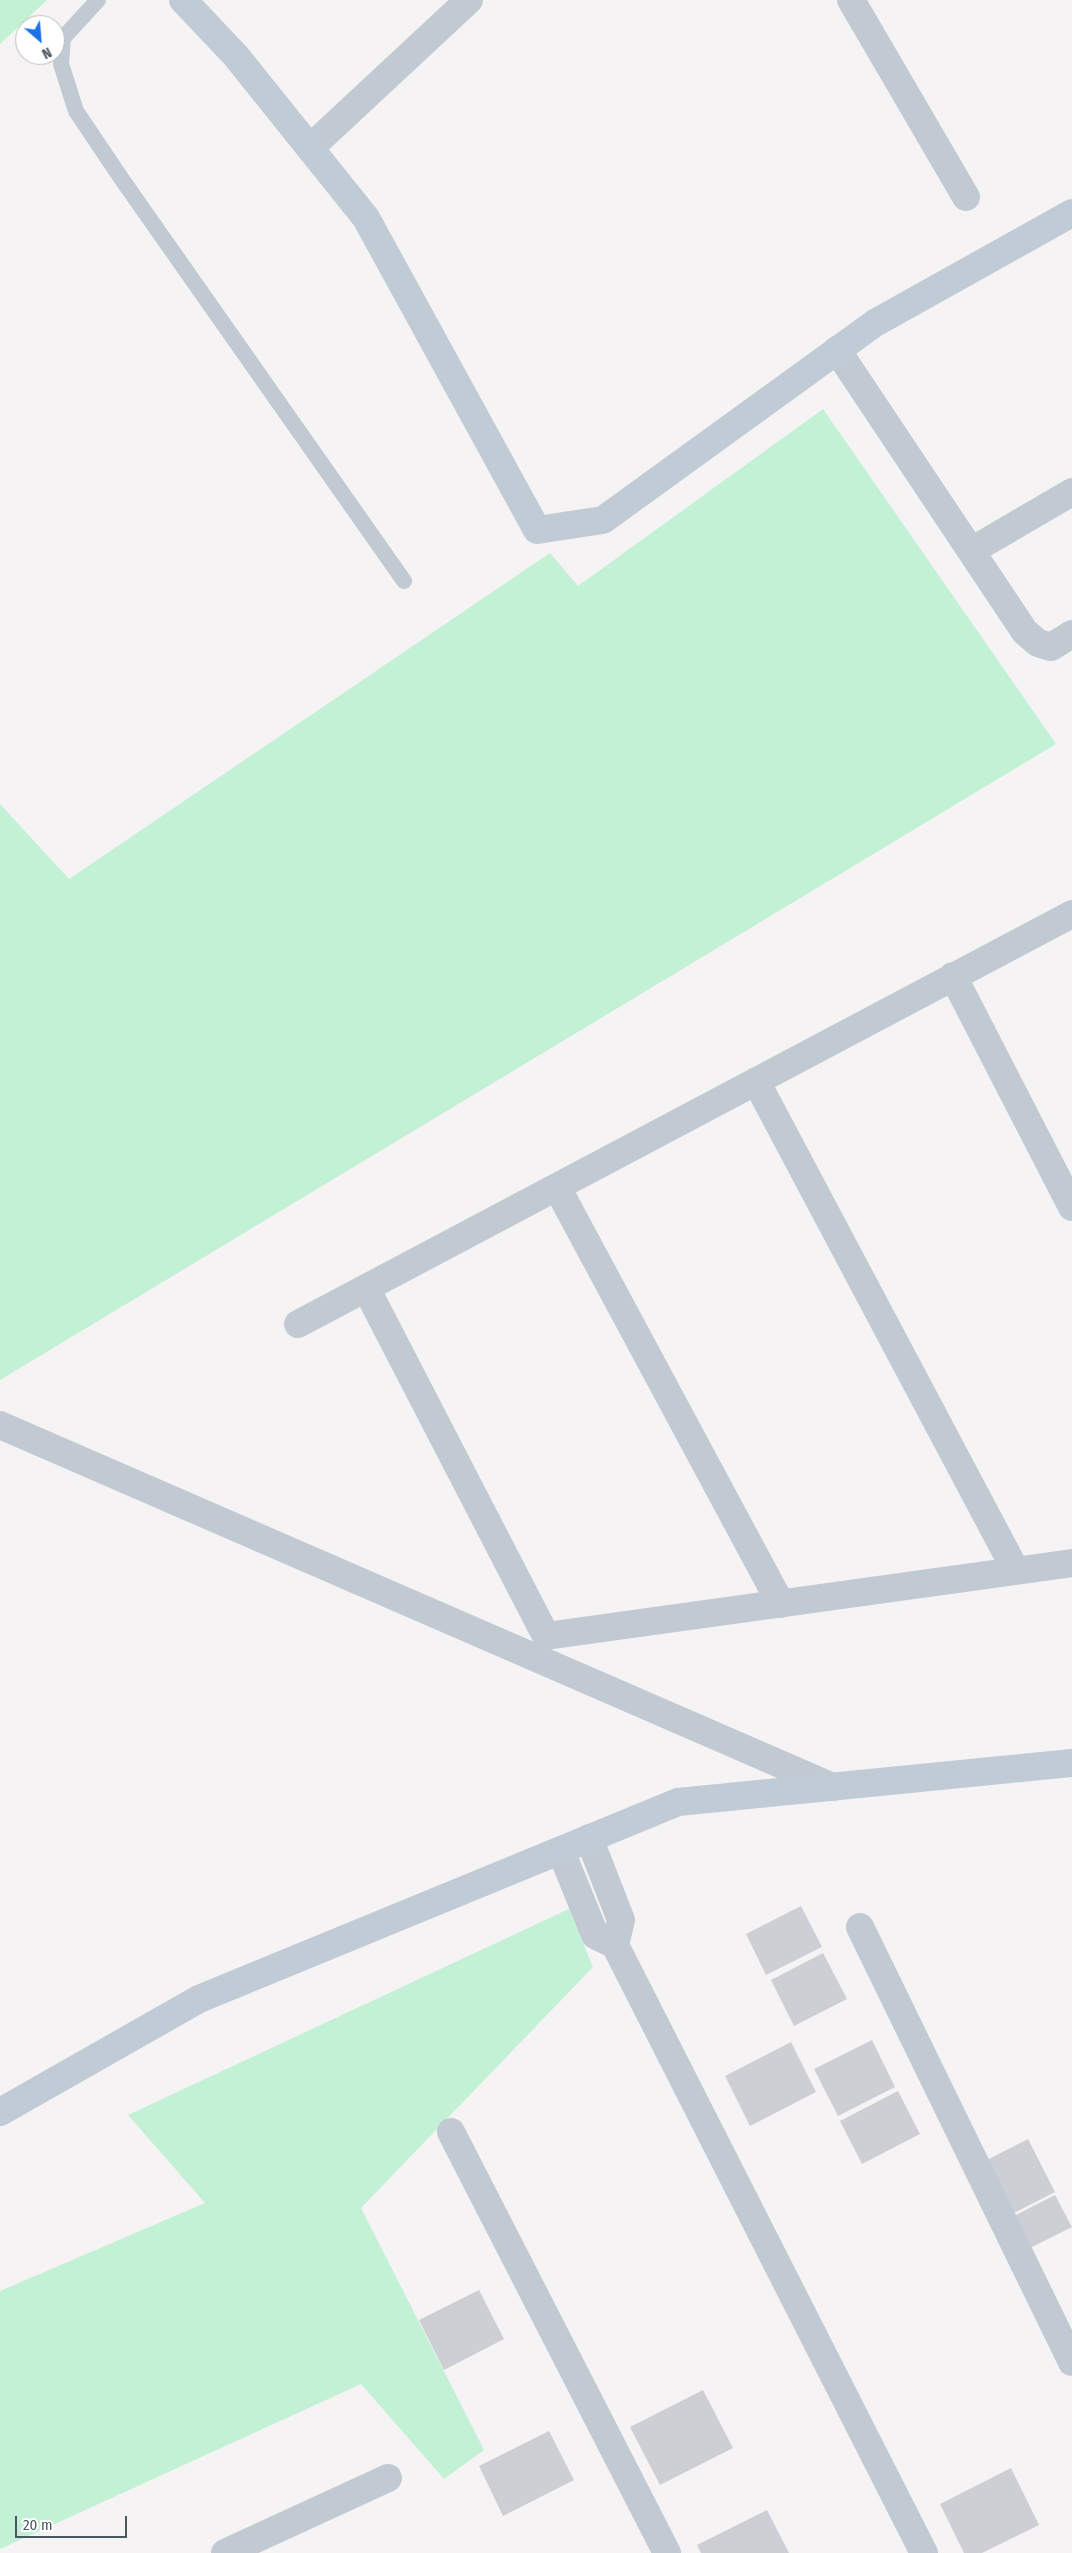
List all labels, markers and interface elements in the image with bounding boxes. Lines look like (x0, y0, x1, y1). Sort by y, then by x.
north arrow (15, 15, 65, 65)
text: N (39, 43, 54, 62)
scale bar (18, 2506, 130, 2538)
text: 20 m (23, 2516, 53, 2534)

